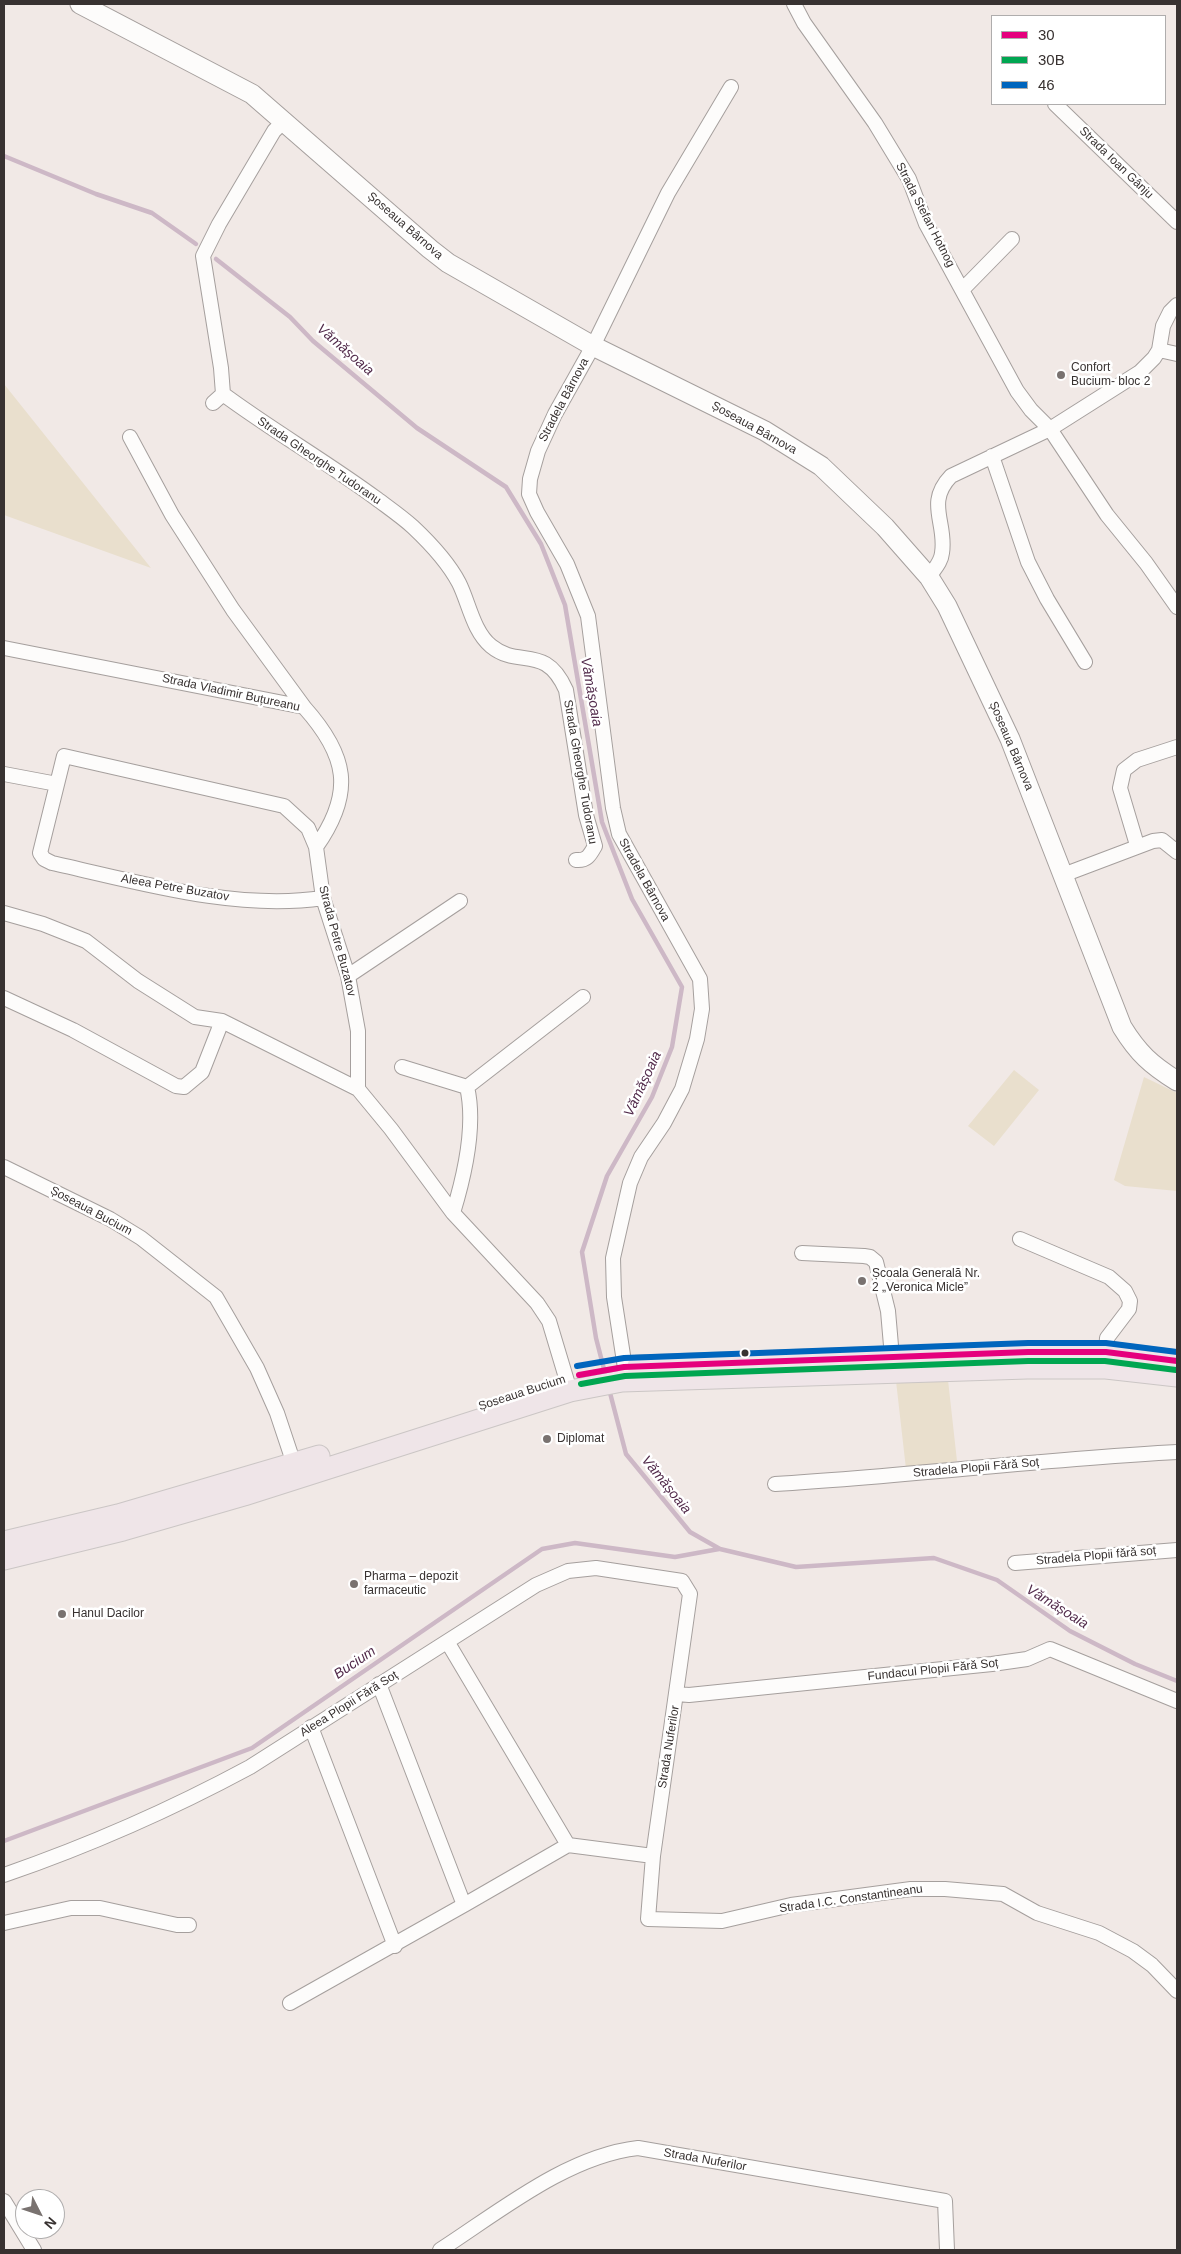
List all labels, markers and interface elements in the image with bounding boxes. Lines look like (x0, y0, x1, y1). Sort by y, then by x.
legend (991, 15, 1166, 105)
text: 30 (1038, 26, 1055, 43)
text: 30B (1038, 51, 1065, 68)
text: 46 (1038, 76, 1055, 93)
street label: Strada Ioan Gânju (1076, 124, 1156, 202)
street label: Strada Stefan Hotnog (892, 160, 958, 270)
street label: Șoseaua Bârnova (364, 189, 446, 263)
water label: Vămășoaia (313, 321, 377, 379)
street label: Stradela Bârnova (536, 356, 592, 444)
place label: Confort Bucium- bloc 2 (1071, 361, 1150, 389)
marker: Confort Bucium- bloc 2 (1055, 369, 1067, 381)
street label: Șoseaua Bârnova (709, 399, 799, 457)
street label: Strada Gheorghe Tudoranu (254, 414, 384, 508)
water label: Vămășoaia (577, 656, 605, 728)
street label: Strada Vladimir Buțureanu (161, 671, 301, 715)
street label: Strada Gheorghe Tudoranu (560, 699, 600, 845)
street label: Șoseaua Bârnova (986, 699, 1036, 793)
street label: Stradela Bârnova (615, 836, 673, 924)
street label: Aleea Petre Buzatov (120, 871, 230, 905)
street label: Strada Petre Buzatov (315, 884, 359, 998)
water label: Vămășoaia (621, 1049, 665, 1119)
street label: Șoseaua Bucium (48, 1183, 134, 1239)
place label: Școala Generală Nr. 2 „Veronica Micle” (872, 1267, 980, 1295)
marker: Școala Generală Nr. 2 „Veronica Micle” (856, 1275, 868, 1287)
unlabelled marker (740, 1348, 750, 1358)
street label: Șoseaua Bucium (477, 1372, 567, 1414)
place label: Diplomat (557, 1432, 604, 1446)
marker: Diplomat (541, 1433, 553, 1445)
water label: Vămășoaia (637, 1452, 695, 1518)
street label: Stradela Plopii Fără Soț (912, 1455, 1040, 1481)
street label: Stradela Plopii fără soț (1035, 1544, 1157, 1568)
place label: Pharma – depozit farmaceutic (364, 1570, 458, 1598)
marker: Pharma – depozit farmaceutic (348, 1578, 360, 1590)
water label: Vămășoaia (1023, 1581, 1091, 1633)
place label: Hanul Dacilor (72, 1607, 144, 1621)
marker: Hanul Dacilor (56, 1608, 68, 1620)
water label: Bucium (331, 1643, 379, 1683)
street label: Fundacul Plopii Fără Soț (867, 1656, 999, 1684)
street label: Aleea Plopii Fără Soț (297, 1668, 401, 1740)
street label: Strada Nuferilor (655, 1704, 683, 1790)
street label: Strada I.C. Constantineanu (778, 1882, 924, 1916)
street label: Strada Nuferilor (662, 2146, 748, 2174)
north arrow (15, 2189, 65, 2239)
text: N (41, 2214, 60, 2232)

